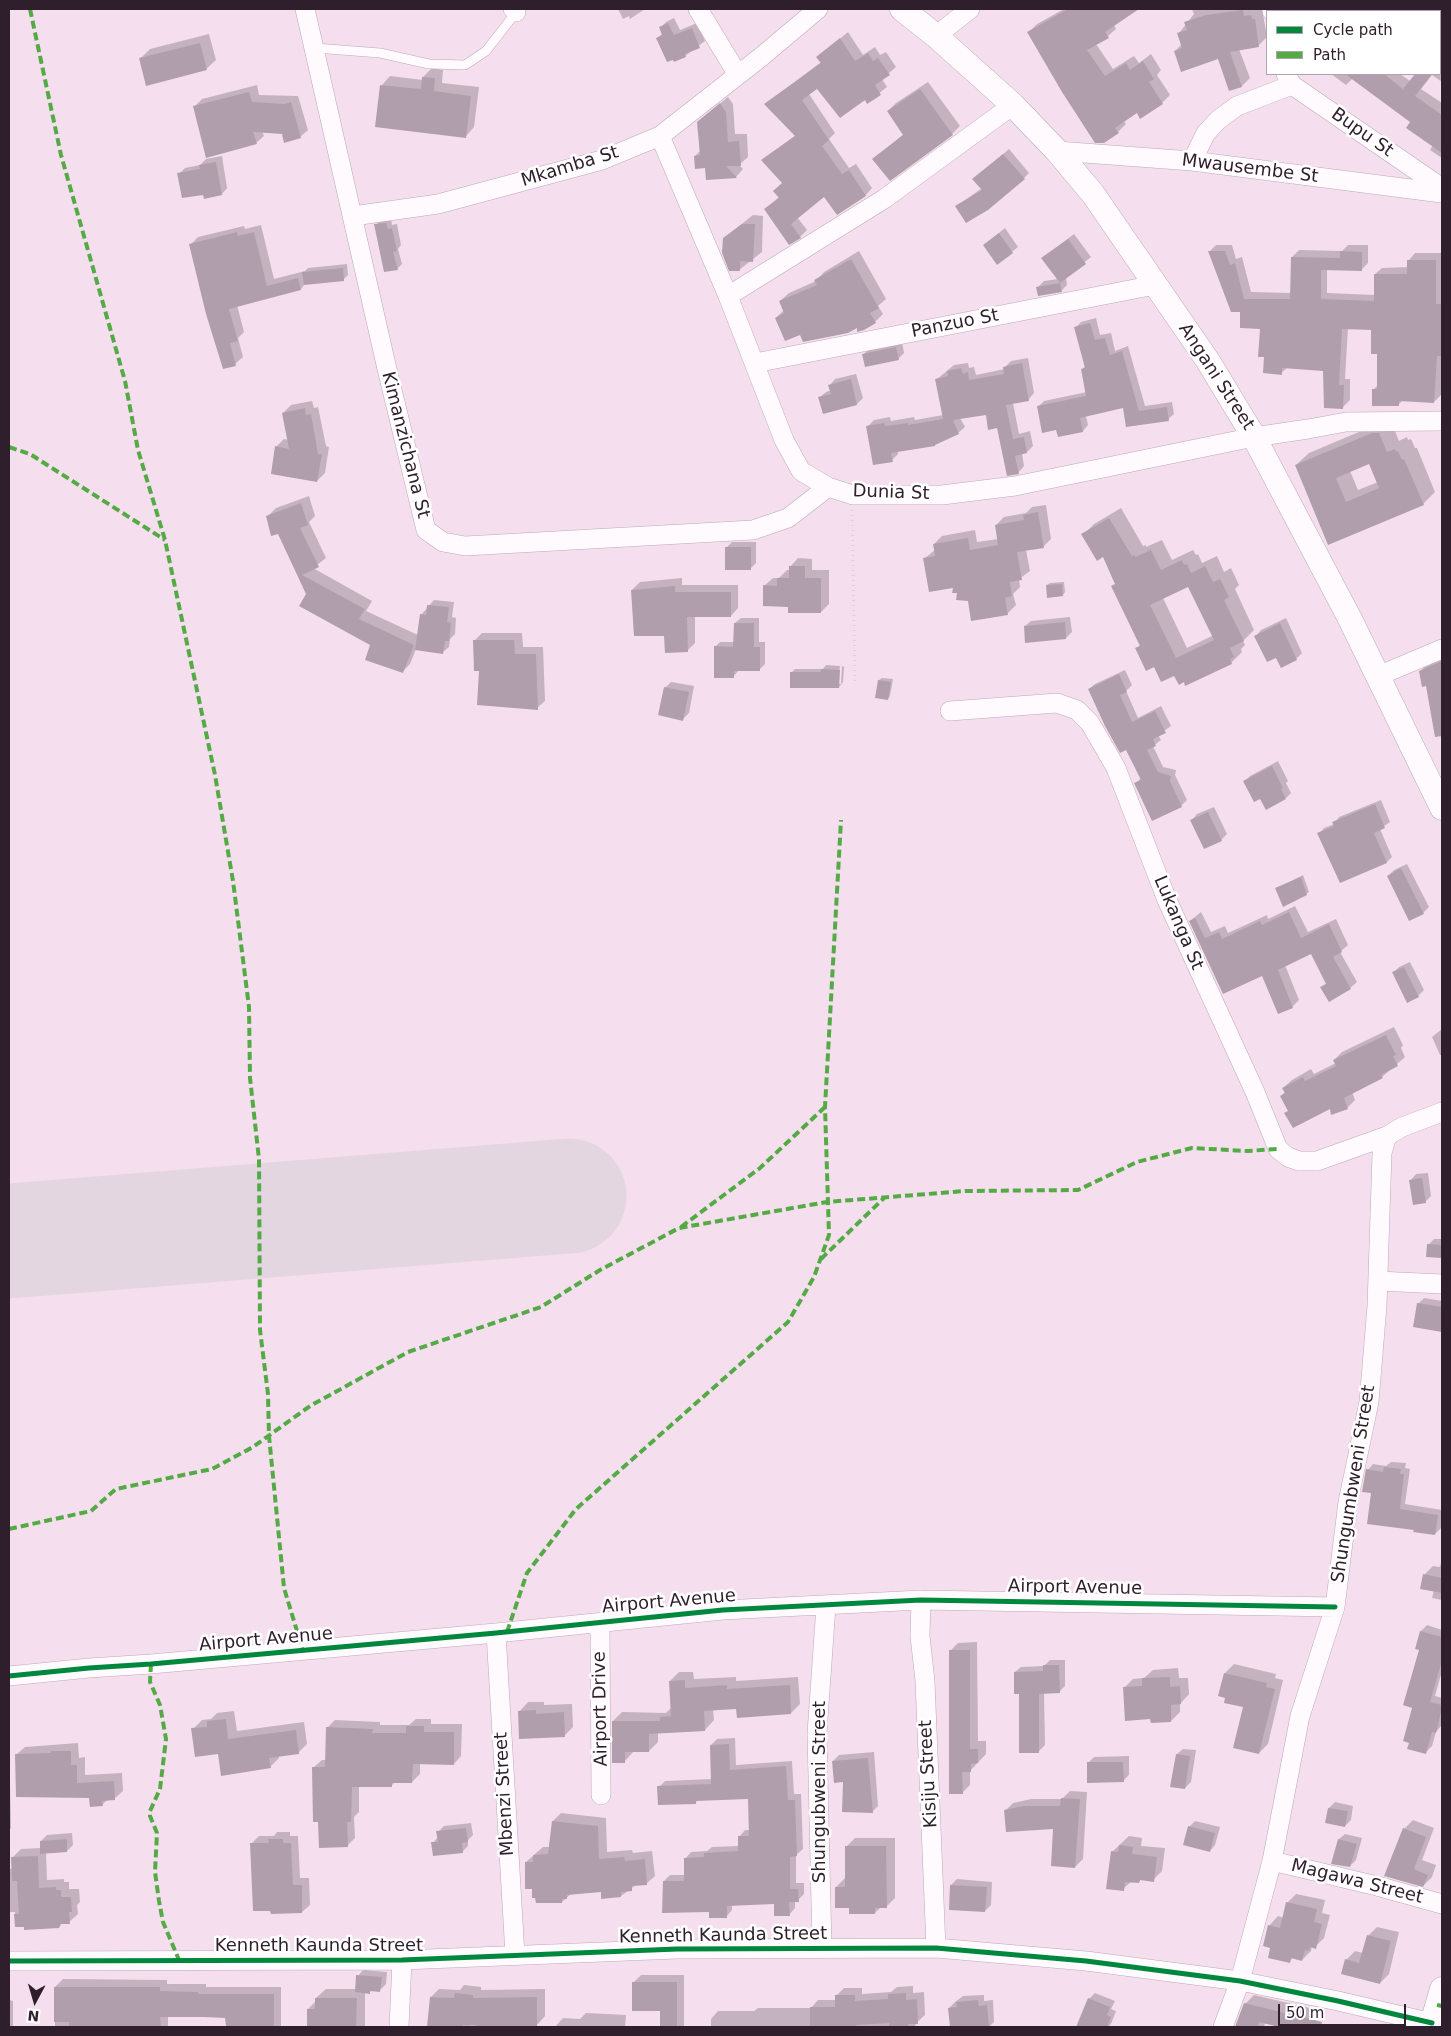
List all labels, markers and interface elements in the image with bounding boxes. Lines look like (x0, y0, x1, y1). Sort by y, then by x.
legend (1266, 10, 1441, 75)
text: Cycle path (1313, 21, 1393, 39)
text: Path (1313, 46, 1346, 64)
street label: Bupu St (1327, 104, 1397, 162)
street label: Mkamba St (519, 142, 621, 192)
street label: Mwausembe St (1181, 150, 1319, 188)
street label: Panzuo St (909, 305, 1001, 343)
street label: Angani Street (1173, 320, 1259, 434)
street label: Kimanzichana St (376, 370, 434, 520)
street label: Dunia St (852, 481, 930, 505)
street label: Lukanga St (1148, 873, 1208, 973)
street label: Shungumbweni Street (1328, 1384, 1380, 1584)
street label: Airport Avenue (1008, 1576, 1142, 1600)
street label: Airport Avenue (601, 1585, 737, 1619)
street label: Airport Avenue (198, 1623, 334, 1657)
street label: Airport Drive (589, 1651, 613, 1767)
street label: Shungubweni Street (809, 1701, 831, 1883)
street label: Kisiju Street (915, 1720, 943, 1828)
street label: Mbenzi Street (491, 1731, 519, 1857)
street label: Magawa Street (1289, 1855, 1425, 1909)
street label: Kenneth Kaunda Street (619, 1923, 827, 1949)
street label: Kenneth Kaunda Street (215, 1935, 423, 1957)
north arrow (10, 1976, 60, 2026)
scale bar (1281, 1994, 1408, 2026)
text: 50 m (1286, 2004, 1324, 2022)
text: N (27, 2007, 40, 2024)

